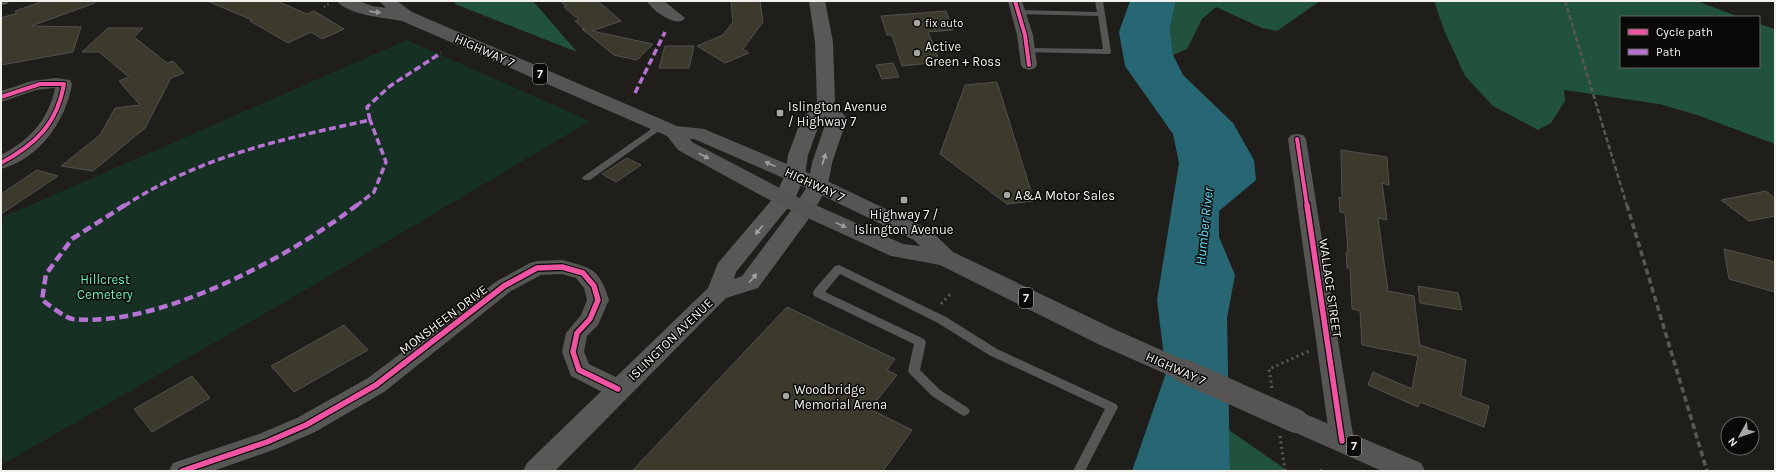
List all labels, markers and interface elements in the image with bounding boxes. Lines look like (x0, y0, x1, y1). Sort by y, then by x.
one-way arrow (369, 9, 381, 15)
legend (1620, 16, 1760, 68)
place label: fix auto (925, 17, 963, 30)
marker: fix auto (912, 18, 922, 28)
text: Cycle path (1656, 25, 1713, 39)
street label: HIGHWAY 7 (452, 31, 517, 70)
place label: Active Green + Ross (925, 39, 1001, 69)
text: Path (1656, 45, 1681, 59)
marker: Active Green + Ross (912, 48, 922, 58)
road number: 7 (533, 64, 547, 84)
place label: Islington Avenue / Highway 7 (788, 99, 887, 129)
marker: Islington Avenue / Highway 7 (775, 108, 785, 118)
one-way arrow (699, 153, 710, 159)
one-way arrow (821, 153, 827, 165)
one-way arrow (764, 161, 776, 167)
street label: HIGHWAY 7 (783, 164, 847, 205)
water label: Humber River (1192, 185, 1217, 266)
place label: A&A Motor Sales (1015, 188, 1115, 203)
marker: A&A Motor Sales (1002, 190, 1012, 200)
marker: Highway 7 / Islington Avenue (899, 195, 909, 205)
place label: Highway 7 / Islington Avenue (855, 207, 954, 237)
one-way arrow (835, 222, 846, 228)
one-way arrow (755, 224, 764, 235)
street label: WALLACE STREET (1316, 237, 1345, 339)
park label: Hillcrest Cemetery (77, 272, 133, 302)
one-way arrow (749, 272, 758, 283)
street label: MONSHEEN DRIVE (396, 281, 490, 357)
road number: 7 (1019, 288, 1033, 308)
street label: ISLINGTON AVENUE (625, 295, 716, 384)
street label: HIGHWAY 7 (1143, 349, 1208, 388)
place label: Woodbridge Memorial Arena (794, 382, 887, 412)
marker: Woodbridge Memorial Arena (781, 391, 791, 401)
north arrow (1720, 416, 1760, 456)
text: N (1725, 435, 1740, 449)
road number: 7 (1347, 436, 1361, 456)

